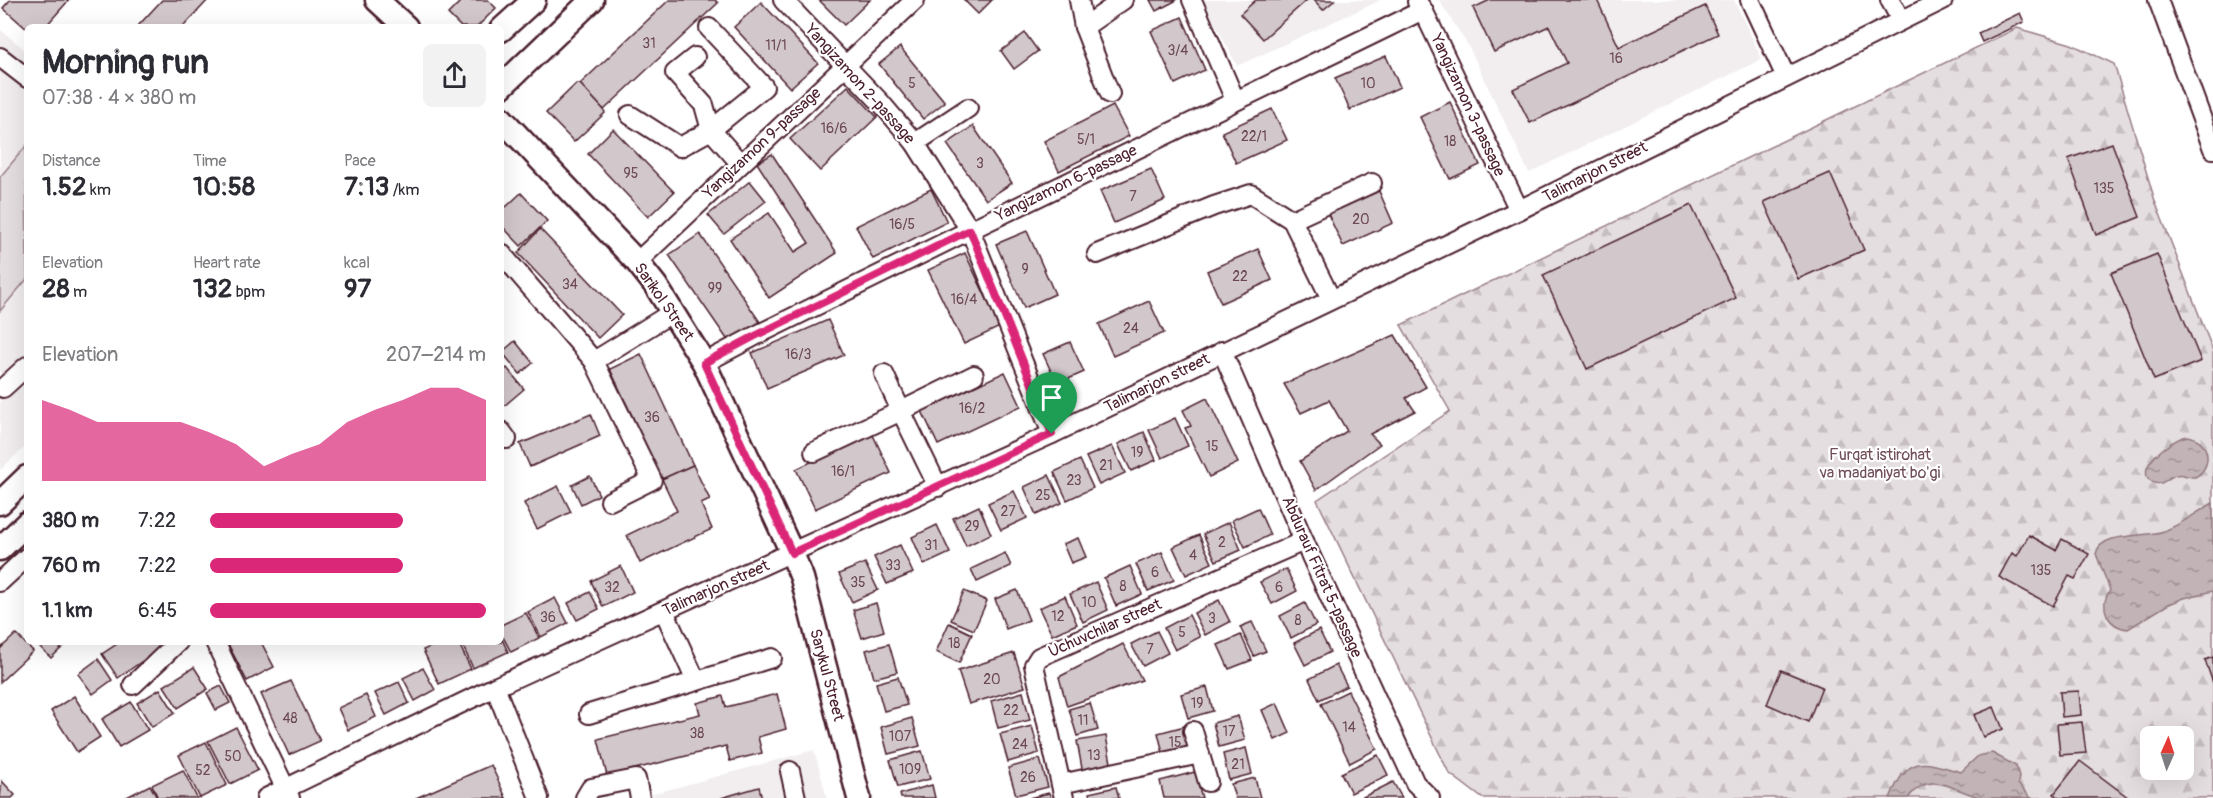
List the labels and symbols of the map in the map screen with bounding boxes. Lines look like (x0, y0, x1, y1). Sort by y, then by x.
street label: Yangizamon 2-passage (800, 19, 919, 148)
street label: Yangizamon 3-passage (1426, 30, 1510, 180)
house number: 31 (642, 35, 656, 52)
house number: 11/1 (765, 37, 787, 54)
house number: 3/4 (1168, 42, 1188, 59)
house number: 16 (1609, 50, 1623, 67)
house number: 5 (908, 75, 916, 92)
house number: 10 (1360, 75, 1376, 92)
street label: Yangizamon 9-passage (698, 83, 825, 204)
house number: 16/6 (821, 120, 847, 137)
house number: 22/1 (1241, 128, 1267, 145)
house number: 5/1 (1077, 131, 1095, 148)
house number: 18 (1444, 133, 1456, 150)
street label: Talimarjon street (1539, 137, 1651, 207)
street label: Yangizamon 6-passage (991, 140, 1140, 226)
house number: 3 (976, 155, 984, 172)
house number: 95 (624, 165, 638, 182)
house number: 135 (2094, 180, 2114, 197)
house number: 7 (1129, 188, 1137, 205)
house number: 20 (1352, 211, 1370, 228)
house number: 16/5 (889, 216, 915, 233)
street label: Sarikol Street (630, 259, 699, 346)
house number: 9 (1021, 261, 1029, 278)
house number: 22 (1232, 268, 1248, 285)
house number: 34 (562, 276, 578, 293)
house number: 99 (708, 280, 722, 297)
house number: 16/4 (951, 291, 977, 308)
house number: 24 (1123, 320, 1139, 337)
house number: 16/3 (785, 346, 811, 363)
street label: Talimarjon street (1101, 349, 1213, 417)
pin (1026, 372, 1077, 434)
house number: 16/2 (959, 400, 985, 417)
house number: 36 (644, 409, 660, 426)
house number: 15 (1205, 438, 1219, 455)
house number: 19 (1131, 444, 1143, 461)
park label: Furqat istirohat va madaniyat bo'gi (1819, 445, 1940, 483)
house number: 21 (1099, 457, 1113, 474)
house number: 16/1 (831, 463, 855, 480)
house number: 23 (1066, 472, 1082, 489)
house number: 25 (1035, 487, 1051, 504)
street label: Abdurauf Fitrat 5-passage (1277, 493, 1367, 661)
house number: 27 (1000, 503, 1016, 520)
house number: 29 (964, 518, 980, 535)
house number: 2 (1218, 534, 1226, 551)
house number: 31 (924, 537, 938, 554)
house number: 4 (1189, 547, 1197, 564)
street label: Talimarjon street (659, 555, 773, 620)
house number: 33 (885, 557, 901, 574)
house number: 135 (2031, 562, 2051, 579)
house number: 6 (1151, 564, 1159, 581)
house number: 35 (850, 574, 866, 591)
house number: 8 (1119, 578, 1127, 595)
house number: 32 (604, 579, 620, 596)
house number: 6 (1275, 579, 1283, 596)
street label: Uchuvchilar street (1045, 594, 1165, 662)
house number: 10 (1081, 594, 1097, 611)
house number: 12 (1051, 608, 1065, 625)
house number: 36 (540, 609, 556, 626)
house number: 3 (1208, 610, 1216, 627)
house number: 8 (1294, 612, 1302, 629)
house number: 5 (1178, 624, 1186, 641)
street label: Sarykul Street (805, 627, 849, 724)
house number: 18 (948, 635, 960, 652)
house number: 7 (1146, 641, 1154, 658)
house number: 20 (983, 671, 1001, 688)
house number: 19 (1191, 695, 1203, 712)
house number: 22 (1003, 702, 1019, 719)
house number: 48 (282, 710, 298, 727)
house number: 11 (1078, 712, 1088, 729)
house number: 14 (1342, 719, 1356, 736)
house number: 17 (1223, 723, 1236, 740)
house number: 38 (690, 725, 704, 742)
north arrow (2140, 726, 2194, 780)
house number: 107 (889, 728, 912, 745)
house number: 15 (1168, 734, 1182, 751)
house number: 24 (1012, 736, 1028, 753)
house number: 13 (1087, 747, 1101, 764)
house number: 50 (224, 748, 242, 765)
house number: 21 (1231, 756, 1245, 773)
house number: 109 (899, 761, 921, 778)
house number: 52 (195, 762, 211, 779)
house number: 26 (1020, 769, 1036, 786)

